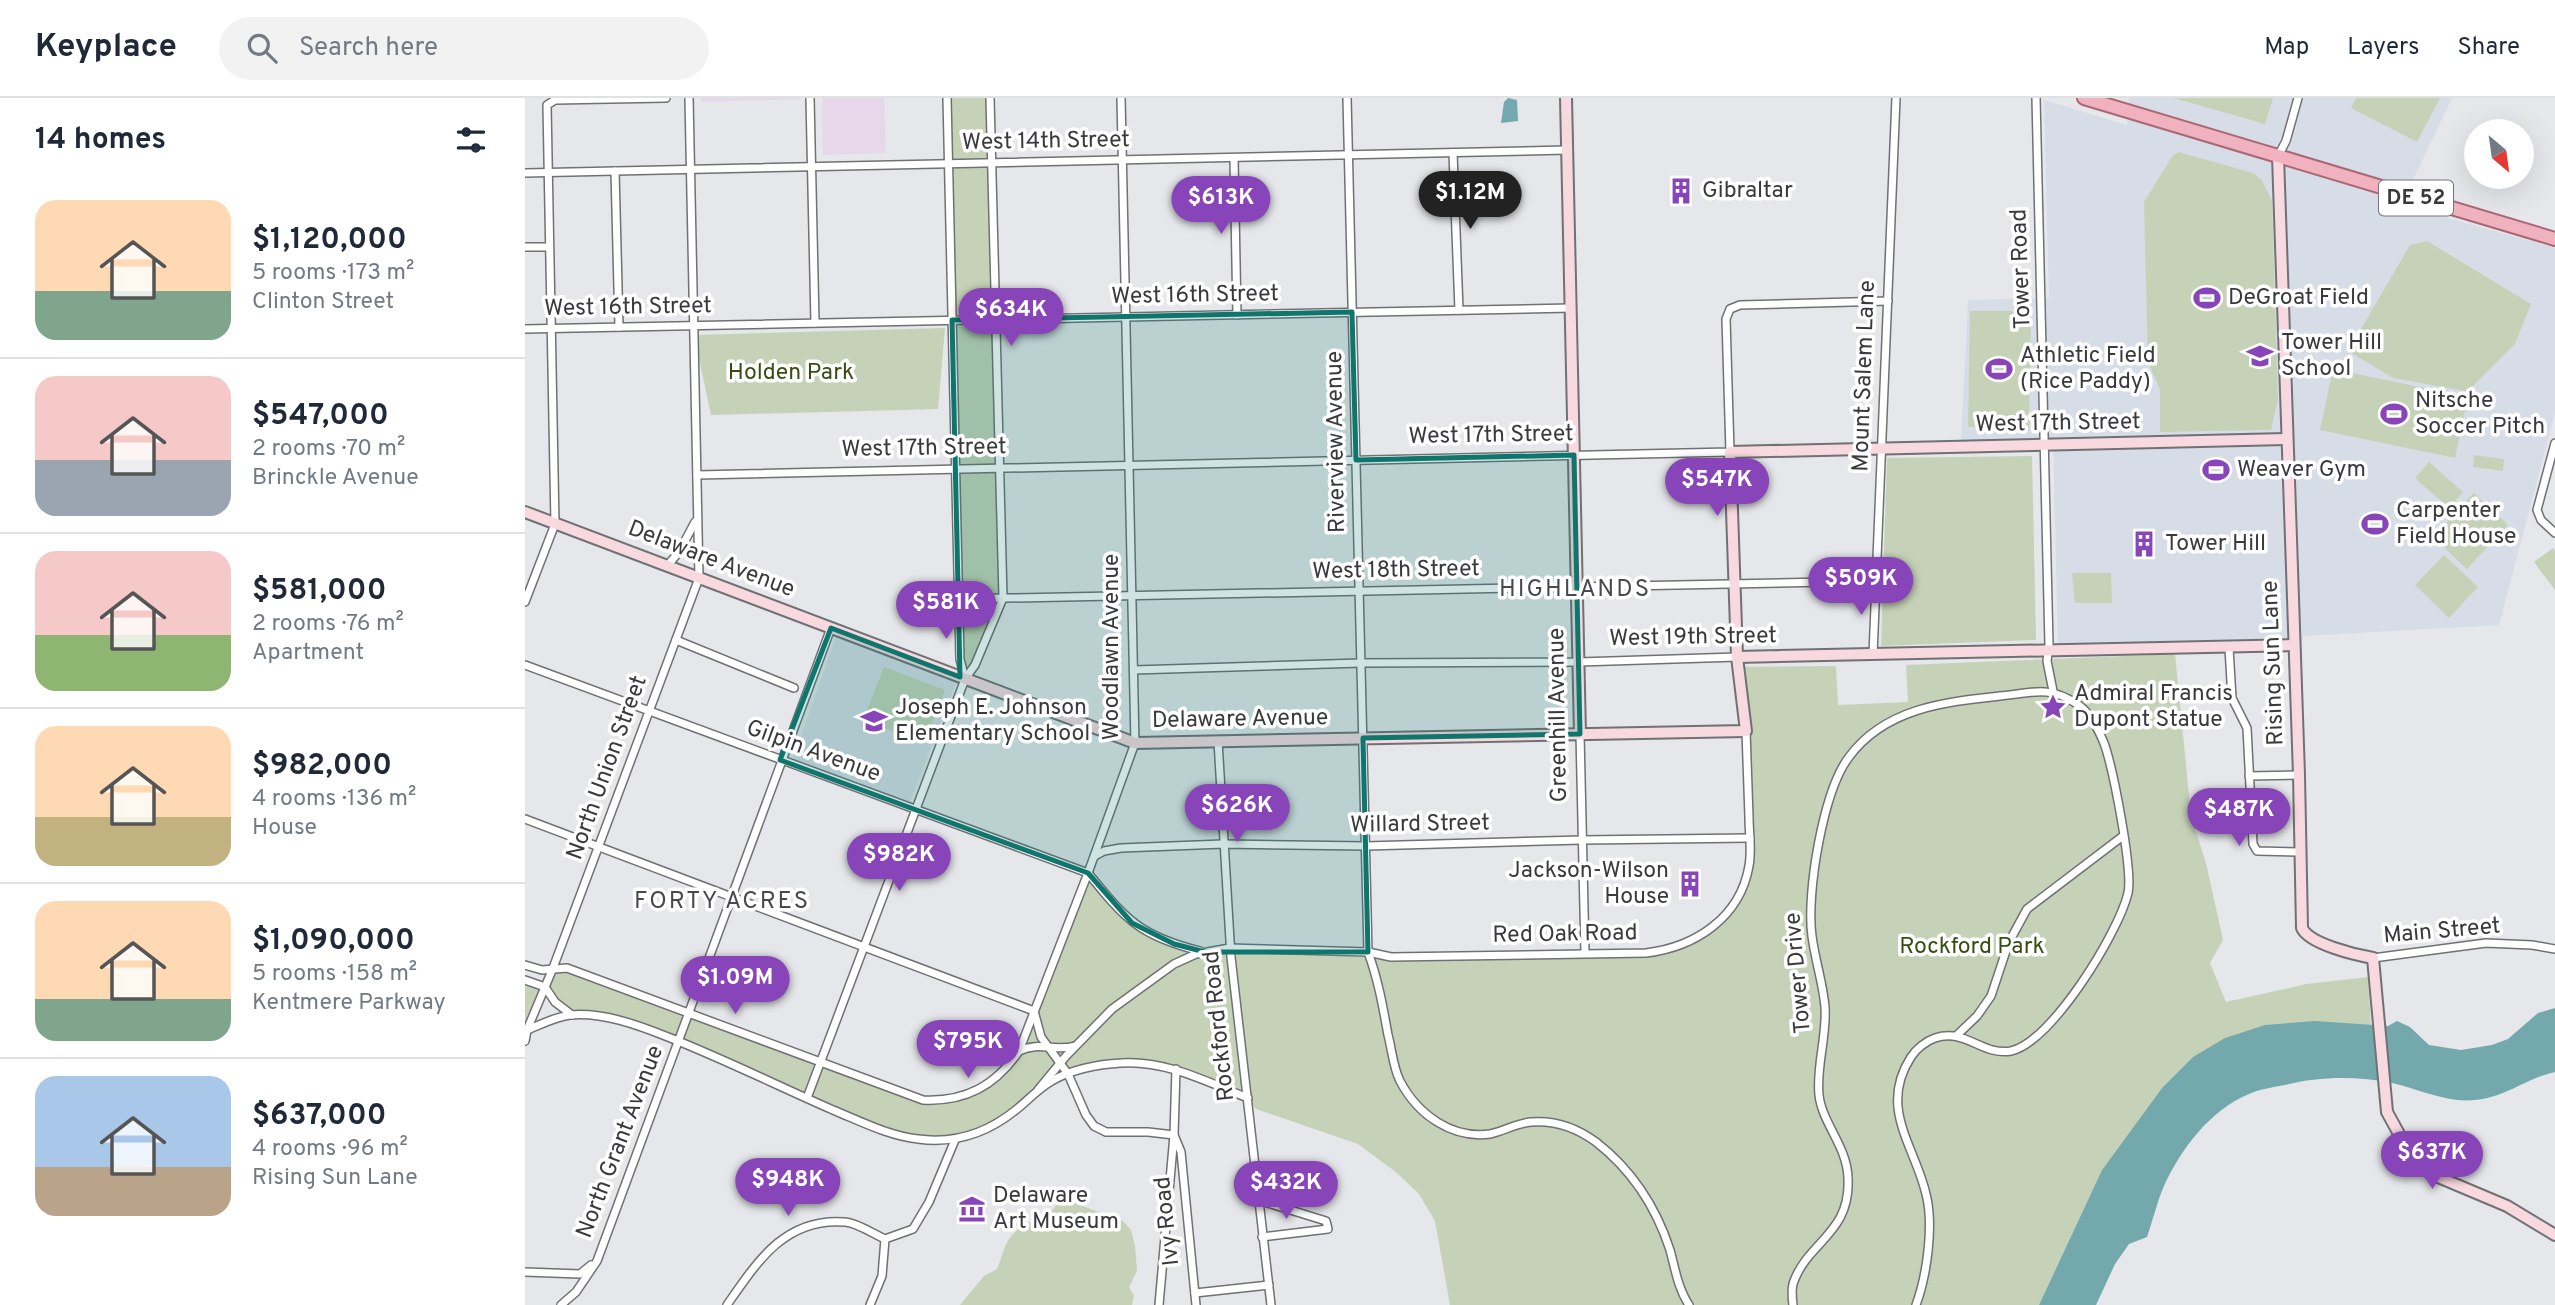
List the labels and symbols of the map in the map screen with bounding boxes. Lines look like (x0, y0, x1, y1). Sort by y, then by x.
north arrow (2464, 119, 2534, 189)
street label: West 14th Street (962, 126, 1130, 158)
pin: $1.12M (1413, 172, 1527, 231)
pin: $613K (1172, 176, 1270, 236)
building icon: Gibraltar (1666, 176, 1696, 206)
place label: Gibraltar (1702, 177, 1793, 206)
road number: DE 52 (2379, 180, 2453, 216)
street label: Tower Road (2005, 208, 2039, 330)
street label: West 16th Street (1111, 280, 1279, 312)
street label: Mount Salem Lane (1847, 280, 1883, 472)
sports icon: DeGroat Field (2192, 283, 2222, 313)
place label: DeGroat Field (2228, 284, 2369, 313)
pin: $634K (962, 288, 1060, 348)
street label: West 16th Street (544, 292, 712, 324)
place label: Tower Hill School (2281, 329, 2382, 384)
school or university icon: Tower Hill School (2245, 341, 2275, 371)
place label: Athletic Field (Rice Paddy) (2020, 342, 2156, 397)
street label: Riverview Avenue (1321, 351, 1353, 533)
sports icon: Athletic Field (Rice Paddy) (1984, 354, 2014, 384)
park label: Holden Park (728, 359, 854, 388)
place label: Nitsche Soccer Pitch (2415, 387, 2545, 442)
sports icon: Nitsche Soccer Pitch (2379, 399, 2409, 429)
street label: West 17th Street (1975, 408, 2141, 440)
street label: West 17th Street (1408, 420, 1574, 452)
street label: West 17th Street (841, 433, 1007, 465)
sports icon: Weaver Gym (2201, 455, 2231, 485)
place label: Weaver Gym (2237, 456, 2366, 485)
pin: $547K (1668, 458, 1766, 518)
place label: Carpenter Field House (2396, 497, 2516, 552)
sports icon: Carpenter Field House (2360, 509, 2390, 539)
street label: Delaware Avenue (623, 515, 799, 605)
building icon: Tower Hill (2129, 529, 2159, 559)
place label: Tower Hill (2165, 530, 2266, 559)
street label: Woodlawn Avenue (1098, 554, 1127, 740)
street label: West 18th Street (1312, 555, 1480, 587)
pin: $509K (1812, 558, 1910, 617)
district label: HIGHLANDS (1499, 575, 1651, 605)
street label: Rising Sun Lane (2257, 580, 2291, 746)
pin: $581K (897, 582, 995, 641)
street label: West 19th Street (1609, 622, 1777, 654)
street label: Greenhill Avenue (1543, 627, 1575, 803)
street label: North Union Street (561, 672, 655, 864)
place label: Admiral Francis Dupont Statue (2074, 680, 2233, 735)
place icon: Admiral Francis Dupont Statue (2038, 692, 2068, 722)
place label: Joseph E. Johnson Elementary School (895, 694, 1090, 749)
street label: Delaware Avenue (1152, 704, 1328, 736)
school or university icon: Joseph E. Johnson Elementary School (859, 706, 889, 736)
street label: Gilpin Avenue (742, 714, 884, 790)
pin: $626K (1188, 784, 1286, 844)
pin: $487K (2190, 788, 2288, 848)
street label: Willard Street (1350, 809, 1490, 841)
pin: $982K (850, 834, 948, 893)
place label: Jackson-Wilson House (1508, 857, 1669, 912)
building icon: Jackson-Wilson House (1675, 869, 1705, 899)
district label: FORTY ACRES (634, 887, 810, 917)
street label: Tower Drive (1779, 911, 1819, 1035)
street label: Main Street (2382, 912, 2502, 952)
street label: Red Oak Road (1492, 919, 1638, 951)
park label: Rockford Park (1899, 933, 2045, 962)
street label: Rockford Road (1198, 949, 1242, 1103)
pin: $1.09M (678, 956, 792, 1016)
pin: $795K (919, 1020, 1017, 1080)
street label: North Grant Avenue (571, 1041, 671, 1243)
pin: $637K (2383, 1132, 2481, 1191)
pin: $948K (739, 1158, 837, 1218)
pin: $432K (1237, 1162, 1335, 1221)
street label: Ivy Road (1149, 1175, 1187, 1267)
place label: Delaware Art Museum (993, 1182, 1119, 1237)
museum icon: Delaware Art Museum (957, 1194, 987, 1224)

